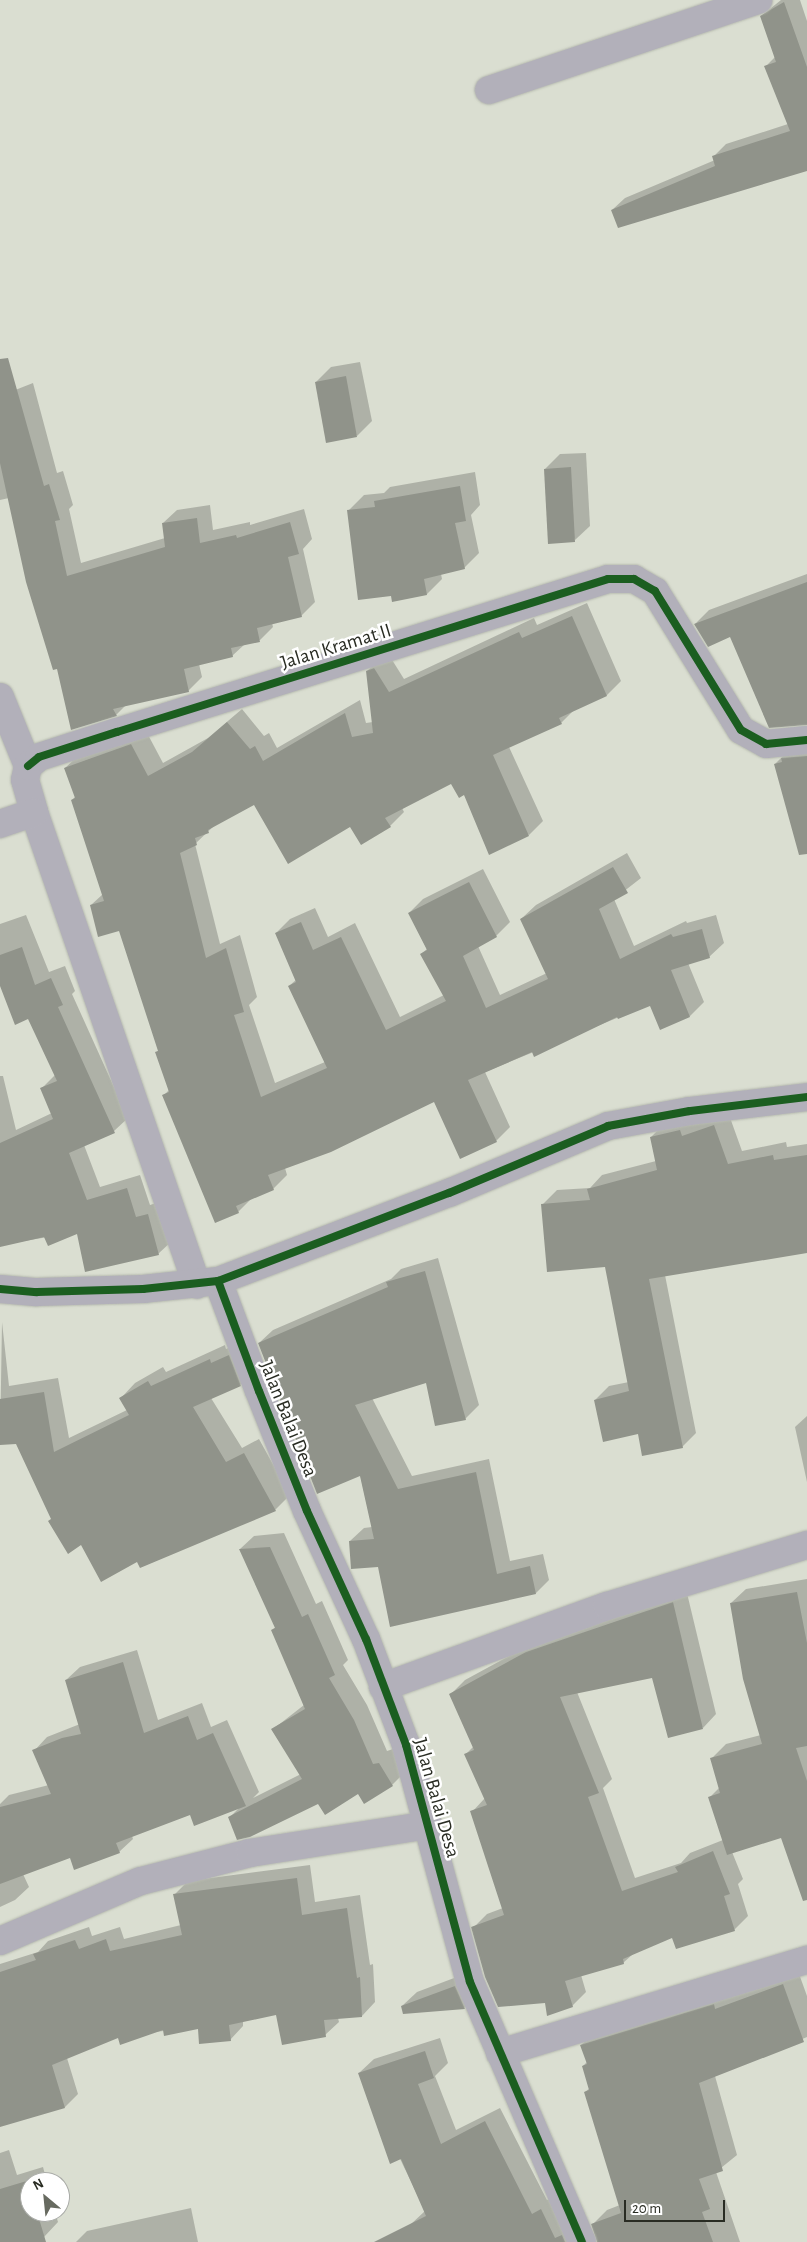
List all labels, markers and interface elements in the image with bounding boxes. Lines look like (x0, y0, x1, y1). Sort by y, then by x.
street label: Jalan Kramat II (278, 619, 394, 675)
street label: Jalan Balai Desa (254, 1357, 322, 1481)
street label: Jalan Balai Desa (407, 1735, 465, 1861)
north arrow (20, 2172, 70, 2222)
text: N (31, 2176, 46, 2193)
scale bar (627, 2190, 728, 2222)
text: 20 m (632, 2201, 661, 2216)

